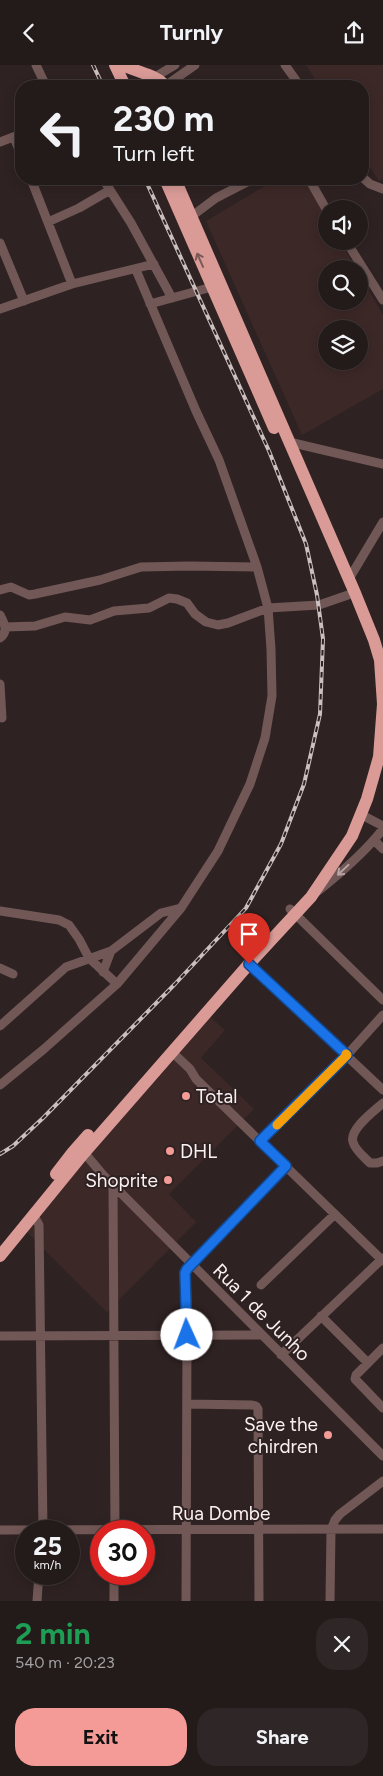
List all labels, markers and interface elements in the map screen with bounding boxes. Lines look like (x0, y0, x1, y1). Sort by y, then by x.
icon: back (15, 19, 43, 47)
text: Turnly (160, 19, 223, 46)
icon: share (340, 19, 368, 47)
text: 230 m (113, 98, 214, 140)
icon: left (30, 100, 95, 165)
text: Turn left (113, 140, 195, 167)
map controls (318, 200, 368, 370)
button: sound (318, 200, 368, 250)
one-way arrow (195, 253, 205, 268)
button: search (318, 260, 368, 310)
button: layers (318, 320, 368, 370)
one-way arrow (337, 864, 349, 876)
pin (228, 913, 270, 964)
icon: arrive (235, 920, 263, 948)
place label: Total (196, 1085, 237, 1108)
marker: Total (180, 1090, 192, 1102)
place label: DHL (180, 1140, 217, 1163)
marker: DHL (164, 1145, 176, 1157)
place label: Shoprite (85, 1169, 158, 1192)
marker: Shoprite (162, 1174, 174, 1186)
street label: Rua 1 de Junho (208, 1259, 315, 1366)
position arrow (160, 1308, 212, 1360)
place label: Save the chirdren (244, 1413, 318, 1458)
marker: Save the chirdren (322, 1429, 334, 1441)
street label: Rua Dombe (172, 1502, 270, 1525)
speed limit sign: 30 (90, 1520, 155, 1585)
text: 25 (33, 1531, 62, 1561)
text: km/h (34, 1558, 61, 1572)
text: 2 min (15, 1615, 91, 1652)
button: close (316, 1618, 368, 1670)
text: 540 m · 20:23 (15, 1653, 115, 1672)
button: Exit (15, 1708, 187, 1766)
button: Share (197, 1708, 368, 1766)

